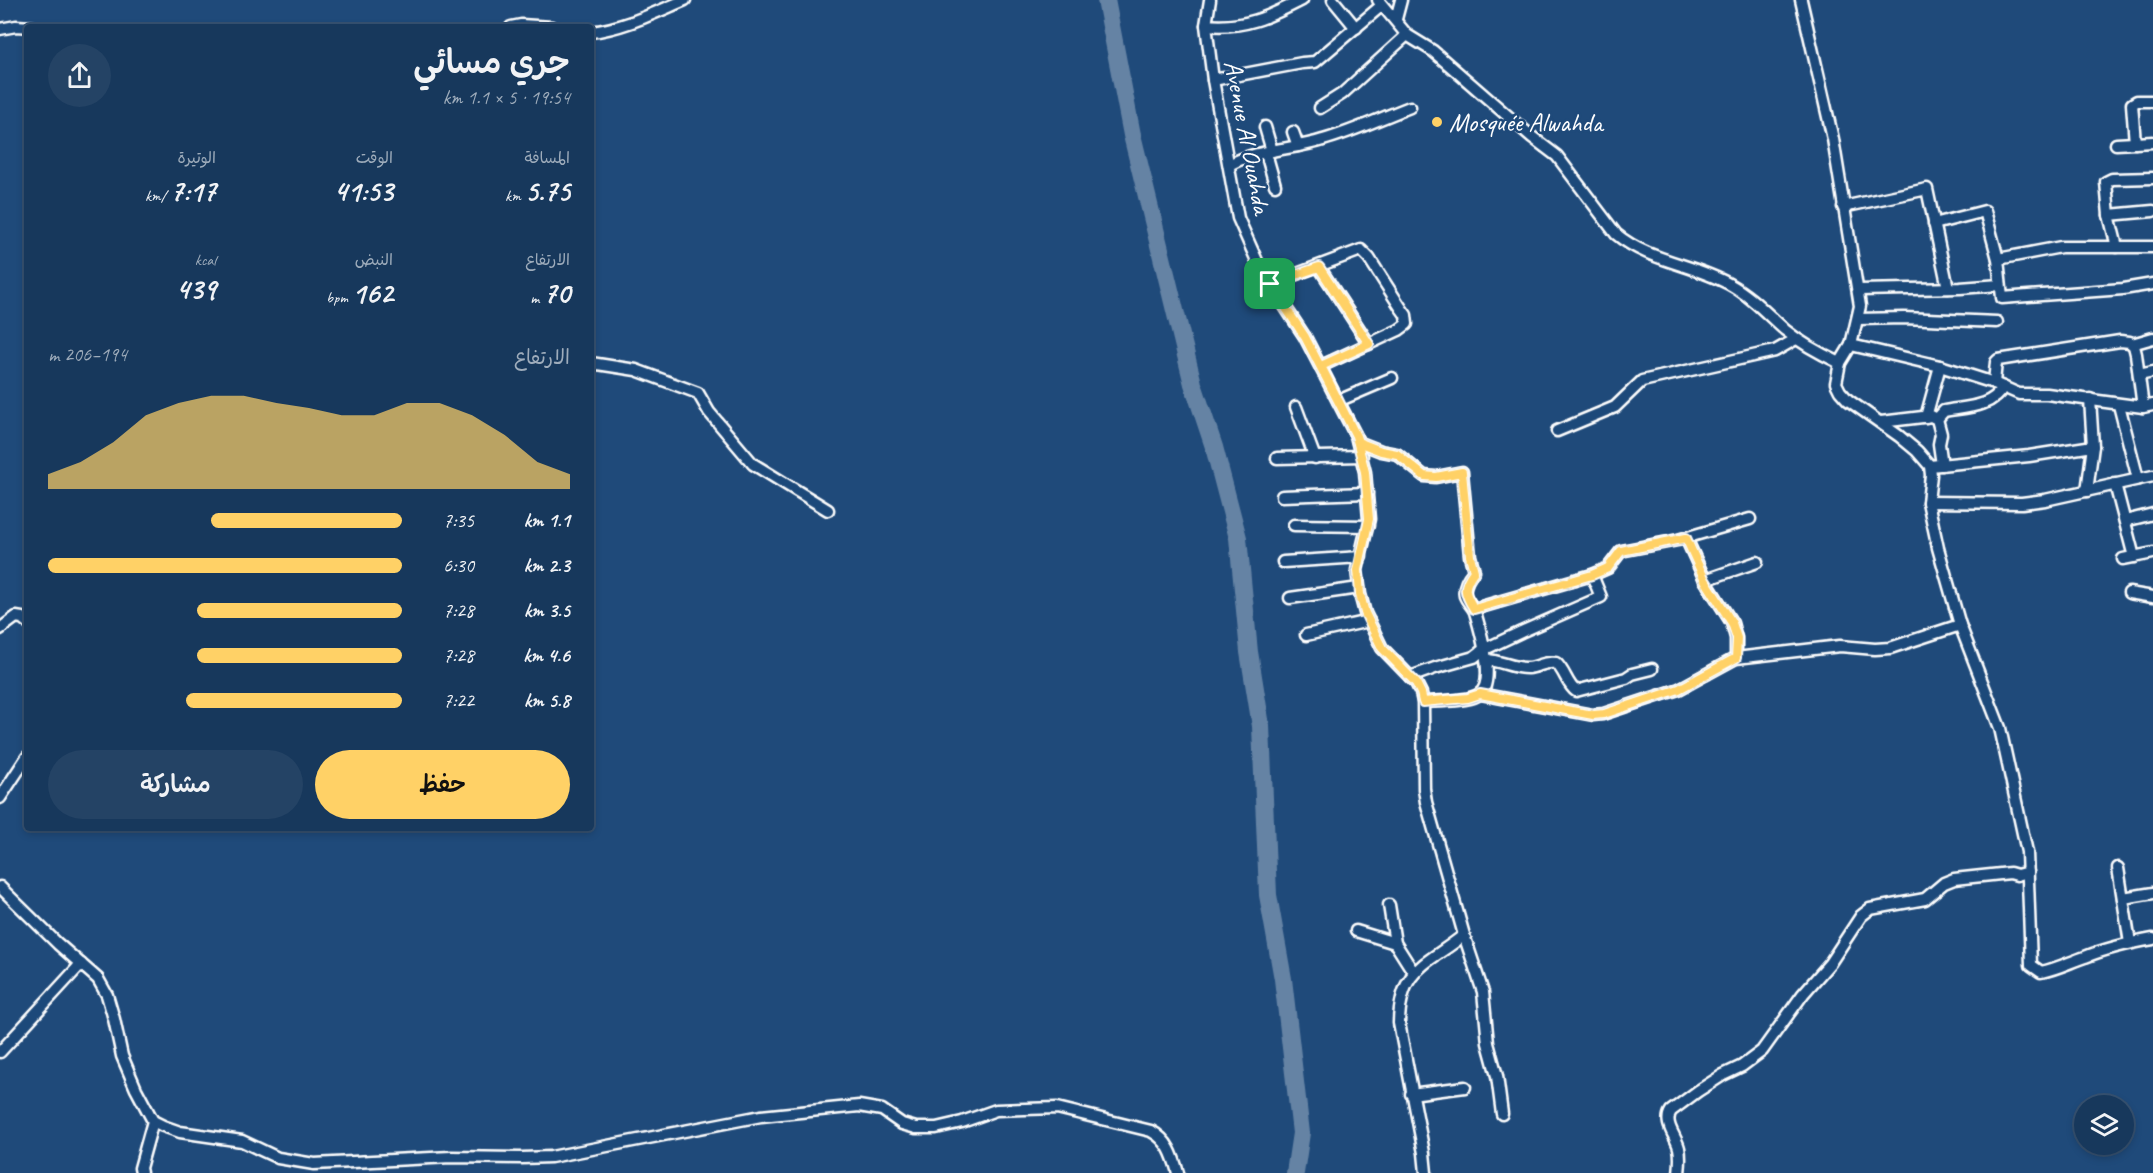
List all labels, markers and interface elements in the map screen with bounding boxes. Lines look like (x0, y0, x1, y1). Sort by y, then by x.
text: جري مسائي (413, 41, 570, 83)
button: share (48, 44, 111, 107)
street label: Avenue Al Ouahda (1216, 58, 1279, 219)
text: 19:54 · 5 × 1.1 km (443, 85, 570, 110)
place label: Mosquée Alwahda (1449, 106, 1605, 139)
marker: Mosquée Alwahda (1430, 115, 1444, 129)
text: الوتيرة (177, 148, 216, 168)
text: الوقت (356, 148, 393, 168)
text: المسافة (524, 148, 570, 168)
text: 7:17 (170, 172, 216, 210)
text: 41:53 (334, 172, 393, 210)
text: 5.75 (525, 172, 570, 210)
text: /km (145, 186, 170, 206)
text: km (505, 186, 525, 206)
text: kcal (195, 250, 216, 270)
text: النبض (355, 250, 393, 270)
text: الارتفاع (525, 250, 570, 270)
pin (1244, 258, 1295, 309)
icon: arrive (1253, 267, 1286, 300)
text: 439 (176, 270, 216, 308)
text: 162 (352, 274, 393, 312)
text: 70 (543, 274, 570, 312)
text: bpm (326, 288, 352, 308)
text: m (530, 288, 543, 308)
text: 194–206 m (48, 342, 127, 367)
text: الارتفاع (514, 345, 570, 370)
text: 7:35 (443, 508, 474, 533)
text: 1.1 km (523, 508, 570, 533)
text: 6:30 (443, 553, 474, 578)
text: 2.3 km (523, 553, 570, 578)
text: 7:28 (443, 598, 474, 623)
text: 3.5 km (524, 598, 570, 623)
text: 7:28 (443, 643, 474, 668)
text: 4.6 km (523, 643, 570, 668)
text: 7:22 (443, 688, 474, 713)
text: 5.8 km (524, 688, 570, 713)
button: مشاركة (48, 750, 303, 819)
button: حفظ (315, 750, 570, 819)
map controls (2074, 1095, 2134, 1155)
button: layers (2074, 1095, 2134, 1155)

